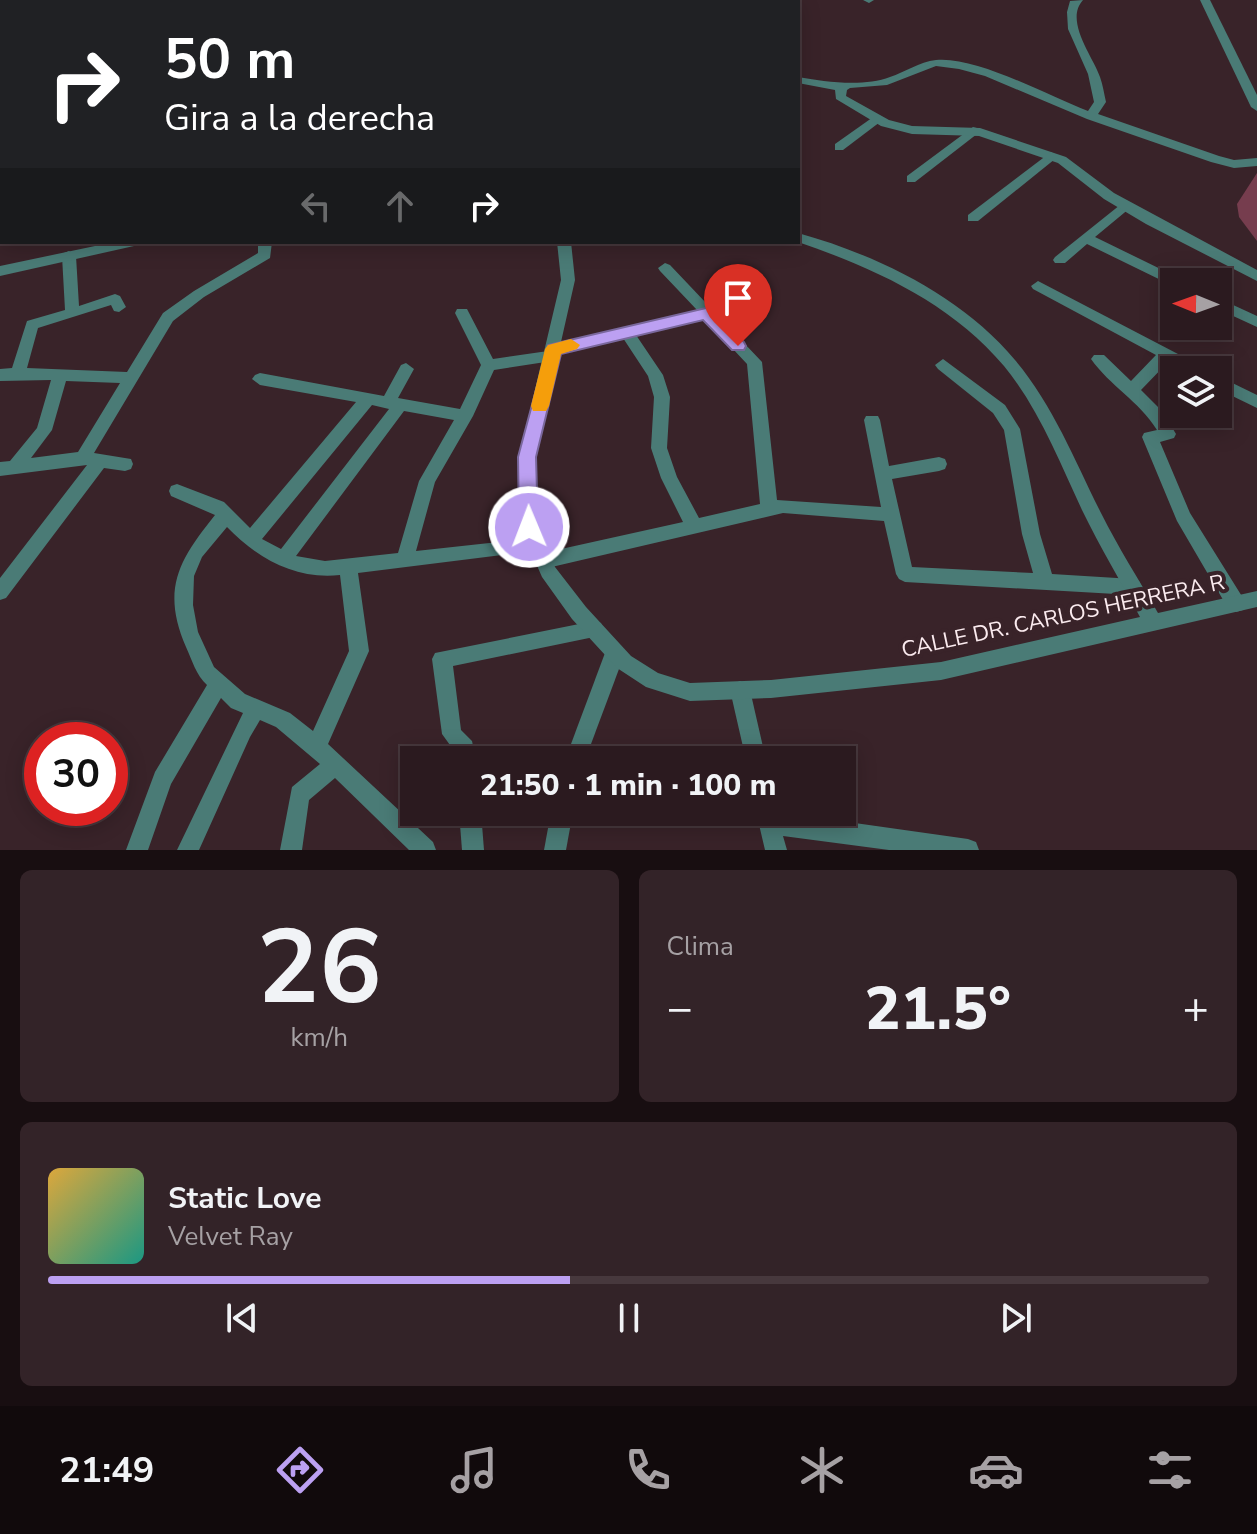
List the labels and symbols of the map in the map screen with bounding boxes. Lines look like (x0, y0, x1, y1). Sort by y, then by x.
pin (704, 264, 772, 346)
north arrow (1160, 268, 1232, 340)
position arrow (487, 485, 571, 569)
street label: CALLE DR. CARLOS HERRERA R (899, 567, 1228, 665)
speed limit sign: 30 (24, 722, 128, 826)

